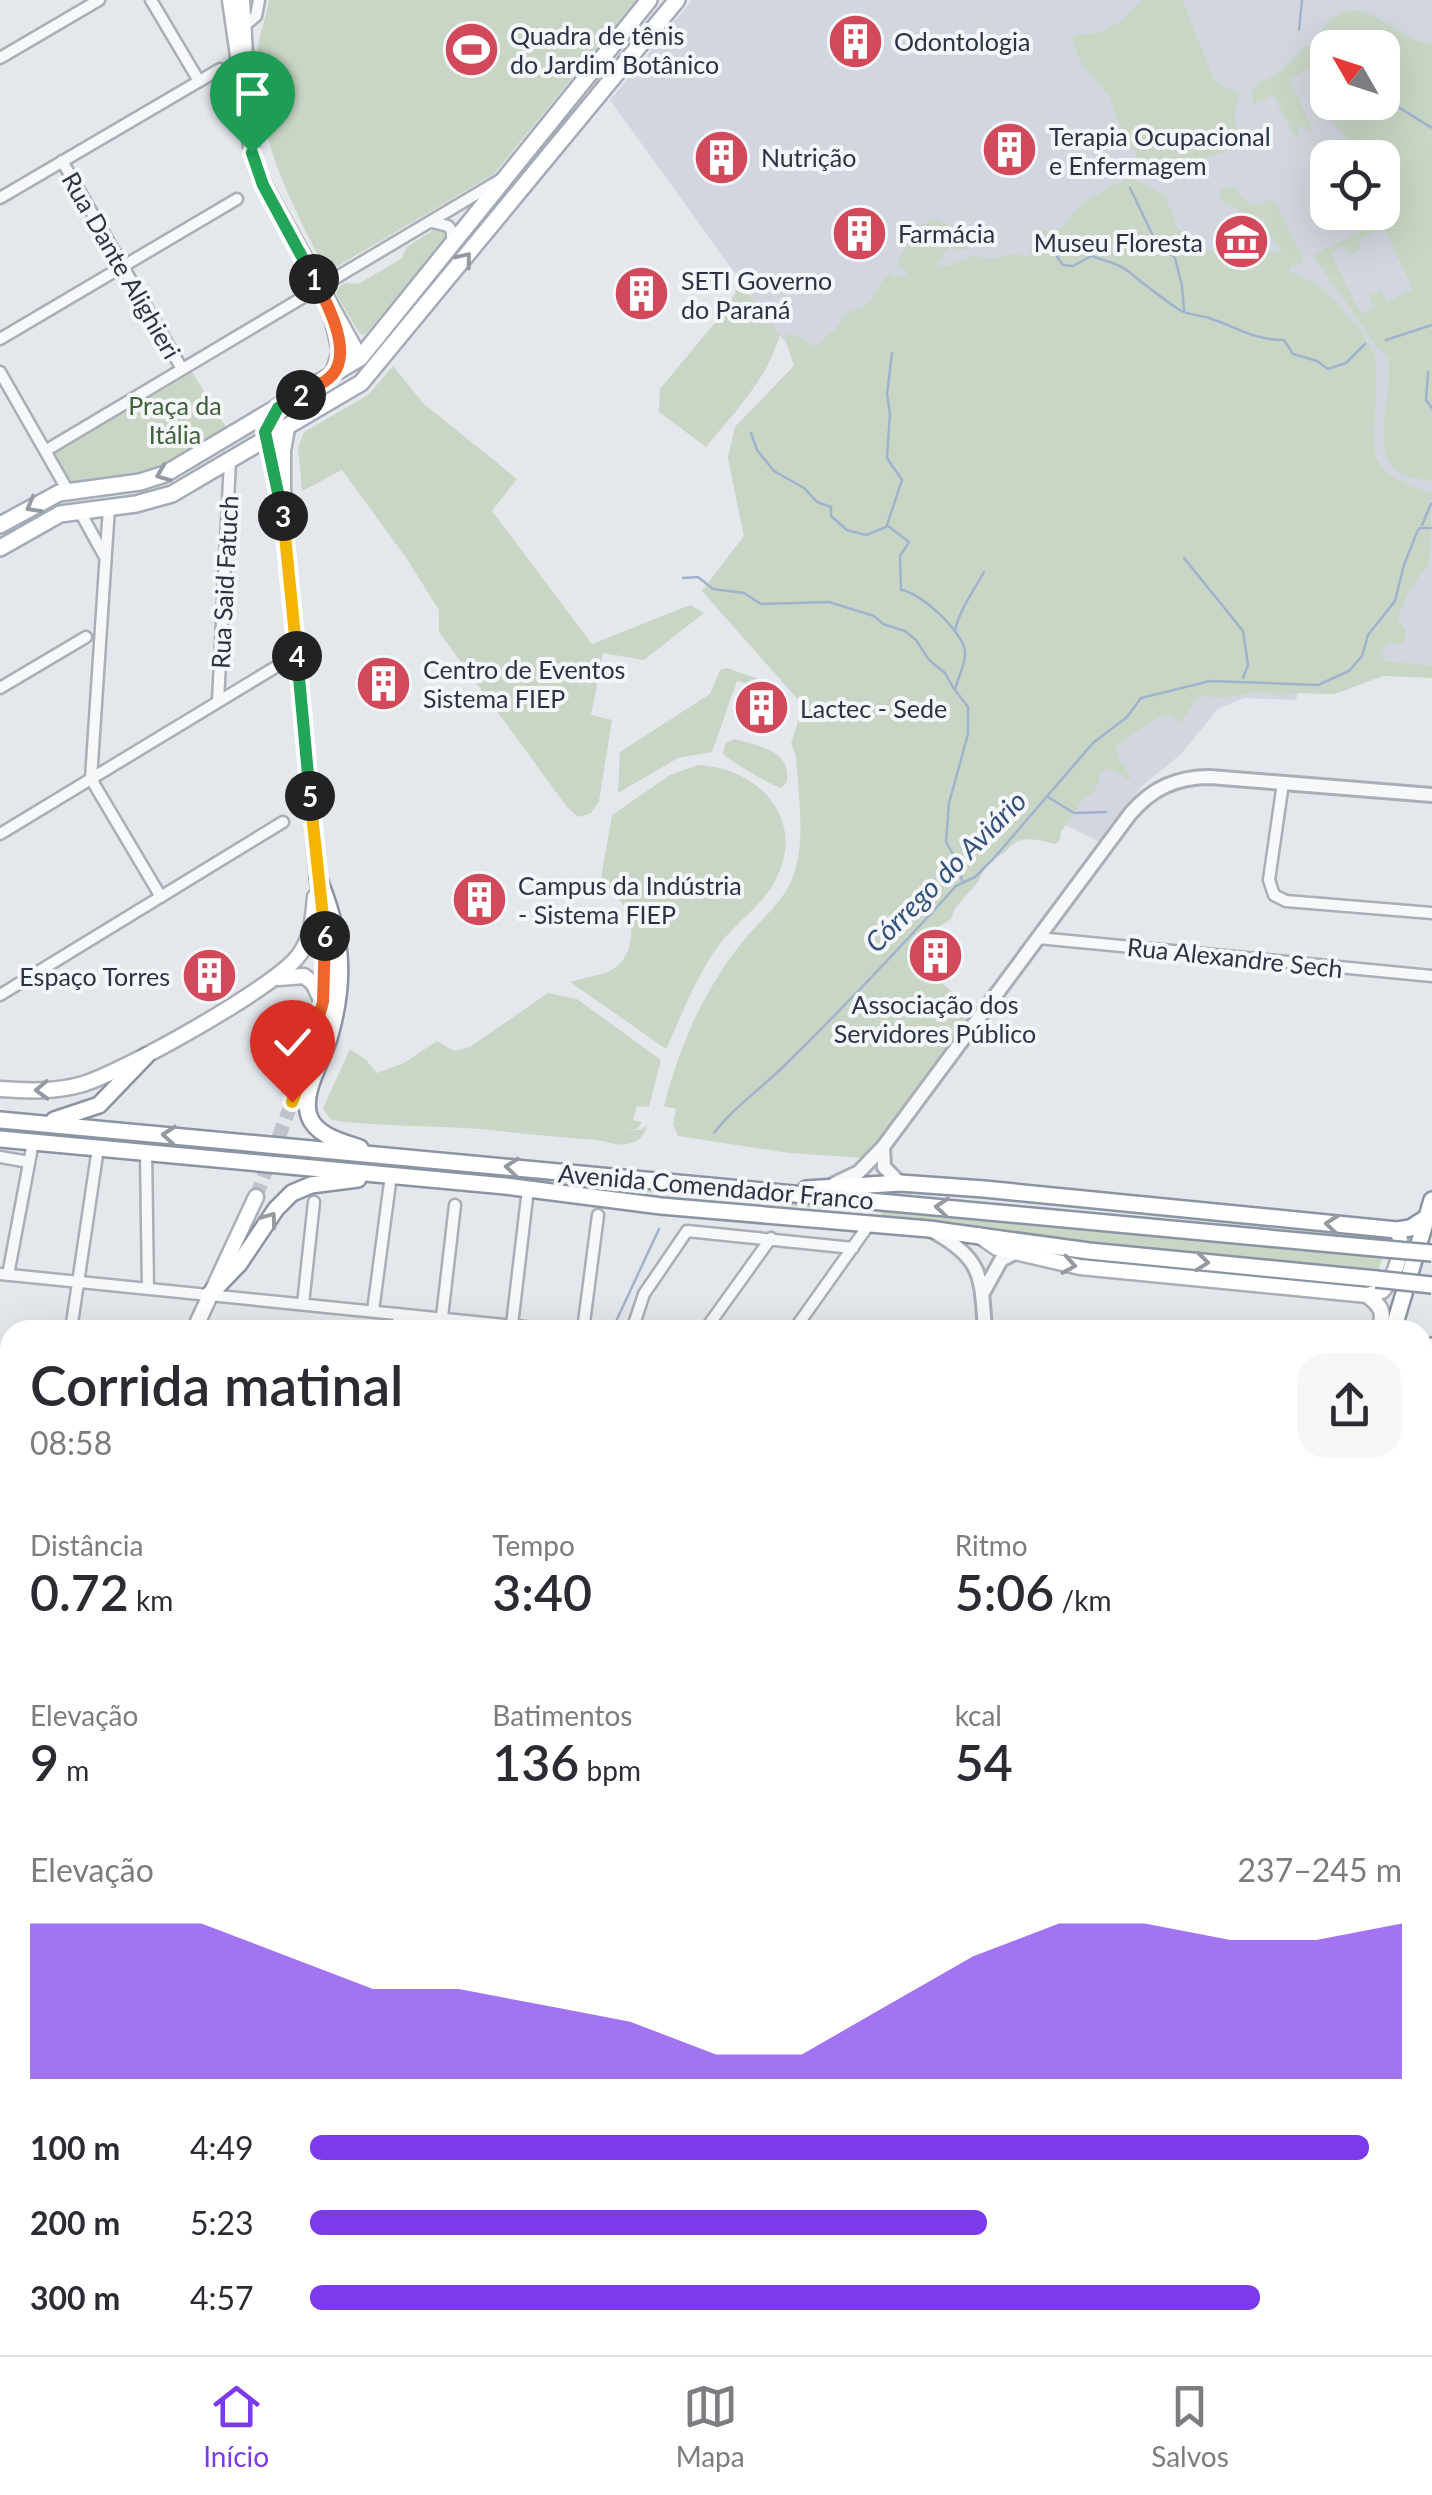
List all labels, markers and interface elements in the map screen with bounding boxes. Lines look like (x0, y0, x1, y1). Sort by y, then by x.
building icon: Odontologia (825, 11, 885, 71)
sports icon: Quadra de tênis do Jardim Botânico (441, 19, 501, 79)
place label: Quadra de tênis do Jardim Botânico (510, 20, 719, 79)
place label: Odontologia (894, 26, 1030, 56)
north arrow (1310, 30, 1400, 120)
map controls (1310, 30, 1400, 230)
pin (210, 51, 295, 154)
icon: arrive (225, 66, 280, 121)
building icon: Terapia Ocupacional e Enfermagem (980, 120, 1040, 180)
place label: Terapia Ocupacional e Enfermagem (1049, 121, 1271, 180)
building icon: Nutrição (692, 127, 752, 187)
button: locate (1310, 140, 1400, 230)
place label: Nutrição (761, 142, 856, 172)
street label: Rua Dante Alighieri (56, 166, 188, 364)
building icon: Farmácia (829, 203, 889, 263)
museum icon: Museu Floresta (1212, 212, 1272, 272)
place label: Farmácia (898, 218, 995, 248)
place label: Museu Floresta (1034, 227, 1203, 257)
one-way arrow (453, 252, 471, 270)
pin: 1 (289, 254, 339, 304)
text: 1 (306, 262, 322, 296)
building icon: SETI Governo do Paraná (612, 264, 672, 324)
place label: SETI Governo do Paraná (681, 265, 832, 324)
pin: 2 (276, 370, 326, 420)
text: 2 (293, 378, 309, 412)
park label: Praça da Itália (128, 390, 222, 449)
one-way arrow (155, 462, 173, 482)
pin: 3 (258, 491, 308, 541)
one-way arrow (26, 493, 44, 513)
street label: Rua Said Fatuch (204, 495, 244, 669)
text: 3 (275, 499, 291, 533)
pin: 4 (272, 631, 322, 681)
text: 4 (289, 639, 305, 673)
building icon: Centro de Eventos Sistema FIEP (354, 653, 414, 713)
place label: Centro de Eventos Sistema FIEP (423, 654, 625, 713)
building icon: Lactec - Sede (731, 678, 791, 738)
place label: Lactec - Sede (800, 693, 947, 723)
pin: 5 (285, 771, 335, 821)
text: 5 (302, 779, 318, 813)
water label: Córrego do Aviário (857, 783, 1033, 959)
building icon: Campus da Indústria - Sistema FIEP (449, 869, 509, 929)
place label: Campus da Indústria - Sistema FIEP (518, 870, 742, 929)
pin: 6 (300, 911, 350, 961)
text: 6 (317, 919, 333, 953)
building icon: Associação dos Servidores Público (905, 925, 965, 985)
street label: Rua Alexandre Sech (1126, 931, 1344, 983)
building icon: Espaço Torres (179, 946, 239, 1006)
place label: Espaço Torres (19, 961, 170, 991)
place label: Associação dos Servidores Público (834, 989, 1036, 1048)
pin (250, 1000, 335, 1103)
icon: check (265, 1015, 320, 1070)
one-way arrow (33, 1079, 49, 1100)
one-way arrow (161, 1125, 177, 1147)
one-way arrow (503, 1157, 519, 1179)
street label: Avenida Comendador Franco (557, 1157, 875, 1215)
one-way arrow (934, 1197, 950, 1219)
one-way arrow (258, 1212, 275, 1230)
one-way arrow (1324, 1214, 1340, 1235)
one-way arrow (1194, 1251, 1210, 1272)
one-way arrow (1061, 1254, 1077, 1275)
text: Corrida matinal (30, 1352, 403, 1418)
button: share (1297, 1353, 1402, 1458)
text: 08:58 (30, 1423, 112, 1462)
text: Distância (30, 1528, 143, 1562)
text: Tempo (492, 1528, 575, 1562)
text: Ritmo (955, 1528, 1028, 1562)
text: 0.72 (30, 1562, 129, 1622)
text: 3:40 (492, 1562, 592, 1622)
text: 5:06 (955, 1562, 1054, 1622)
text: km (129, 1583, 173, 1617)
text: /km (1054, 1583, 1111, 1617)
text: Elevação (30, 1698, 138, 1732)
text: Batimentos (492, 1698, 632, 1732)
text: kcal (955, 1698, 1002, 1732)
text: 9 (30, 1732, 59, 1792)
text: 136 (492, 1732, 579, 1792)
text: 54 (955, 1732, 1013, 1792)
text: m (59, 1753, 89, 1787)
text: bpm (579, 1753, 641, 1787)
text: Elevação (30, 1850, 154, 1889)
text: 237–245 m (1238, 1850, 1402, 1889)
text: 100 m (30, 2128, 120, 2167)
text: 4:49 (190, 2128, 254, 2167)
text: 200 m (30, 2203, 120, 2242)
text: 5:23 (190, 2203, 254, 2242)
text: 300 m (30, 2278, 120, 2317)
text: 4:57 (190, 2278, 254, 2317)
tab: Início (203, 2379, 269, 2473)
tab: Mapa (676, 2379, 745, 2473)
tab: Salvos (1151, 2379, 1229, 2473)

